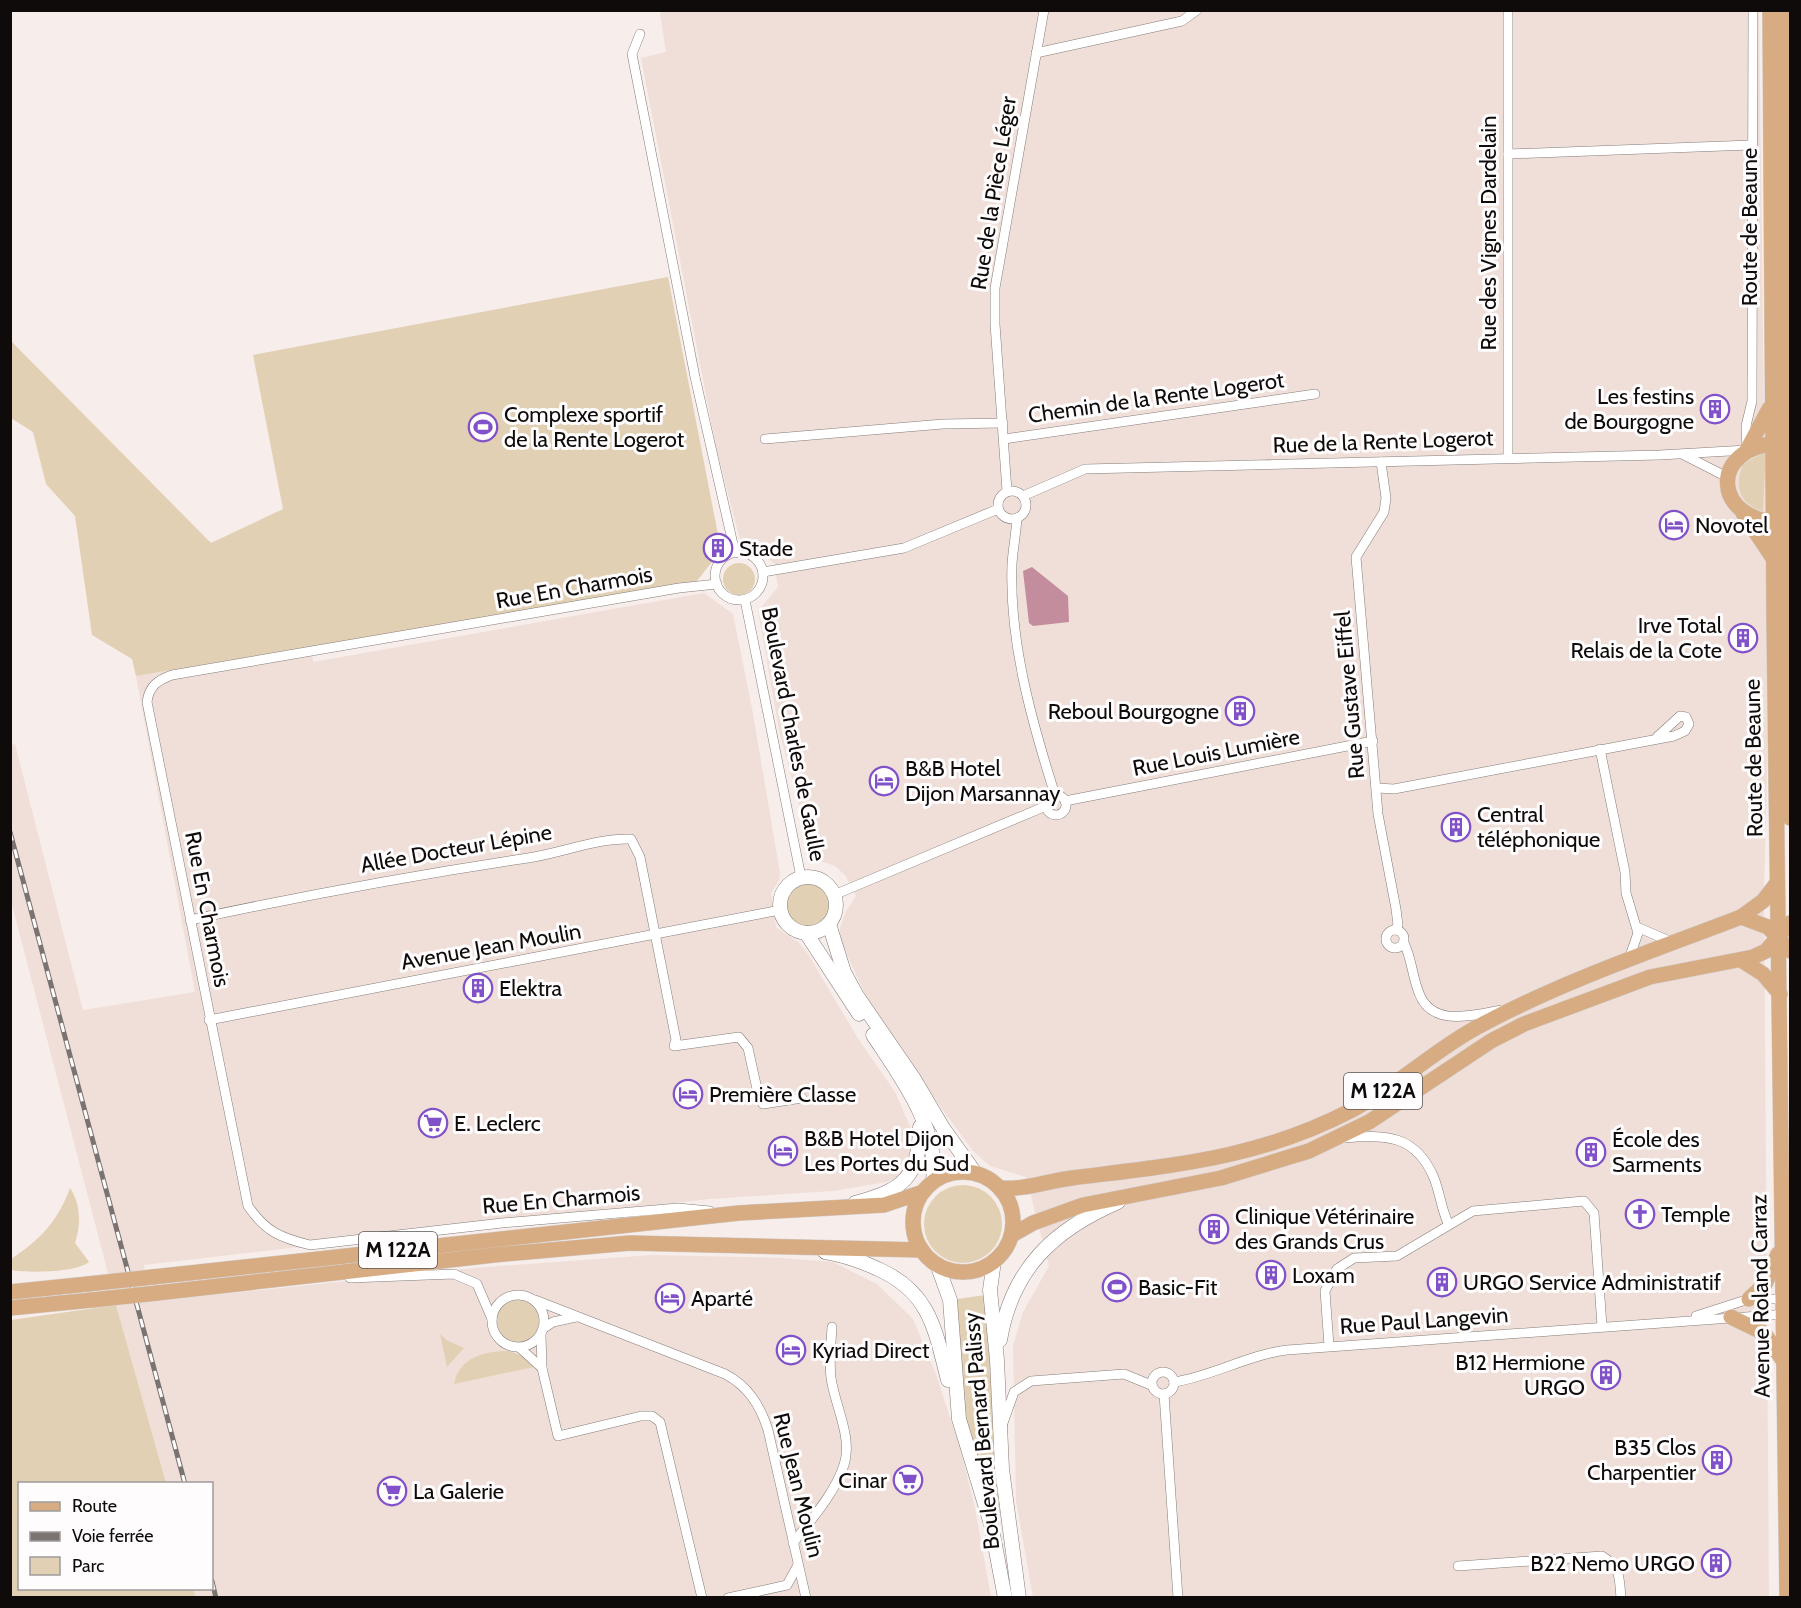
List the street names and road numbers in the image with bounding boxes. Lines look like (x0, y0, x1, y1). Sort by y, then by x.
street label: Rue de la Pièce Léger (965, 94, 1022, 292)
street label: Rue des Vignes Dardelain (1475, 115, 1502, 351)
street label: Route de Beaune (1736, 148, 1763, 306)
street label: Chemin de la Rente Logerot (1026, 366, 1286, 429)
street label: Rue de la Rente Logerot (1272, 424, 1494, 459)
street label: Rue En Charmois (494, 560, 654, 615)
street label: Boulevard Charles de Gaulle (756, 605, 831, 863)
street label: Rue Gustave Eiffel (1329, 609, 1370, 780)
street label: Route de Beaune (1739, 679, 1768, 837)
street label: Rue Louis Lumière (1130, 723, 1302, 782)
street label: Allée Docteur Lépine (358, 818, 554, 879)
street label: Rue En Charmois (179, 829, 236, 989)
street label: Avenue Jean Moulin (399, 917, 583, 976)
road number: M 122A (1344, 1073, 1422, 1109)
street label: Rue En Charmois (481, 1179, 641, 1220)
street label: Avenue Roland Carraz (1745, 1194, 1776, 1398)
road number: M 122A (359, 1232, 437, 1268)
street label: Rue Paul Langevin (1339, 1301, 1509, 1340)
street label: Boulevard Bernard Palissy (958, 1311, 1005, 1551)
street label: Rue Jean Moulin (767, 1410, 830, 1560)

